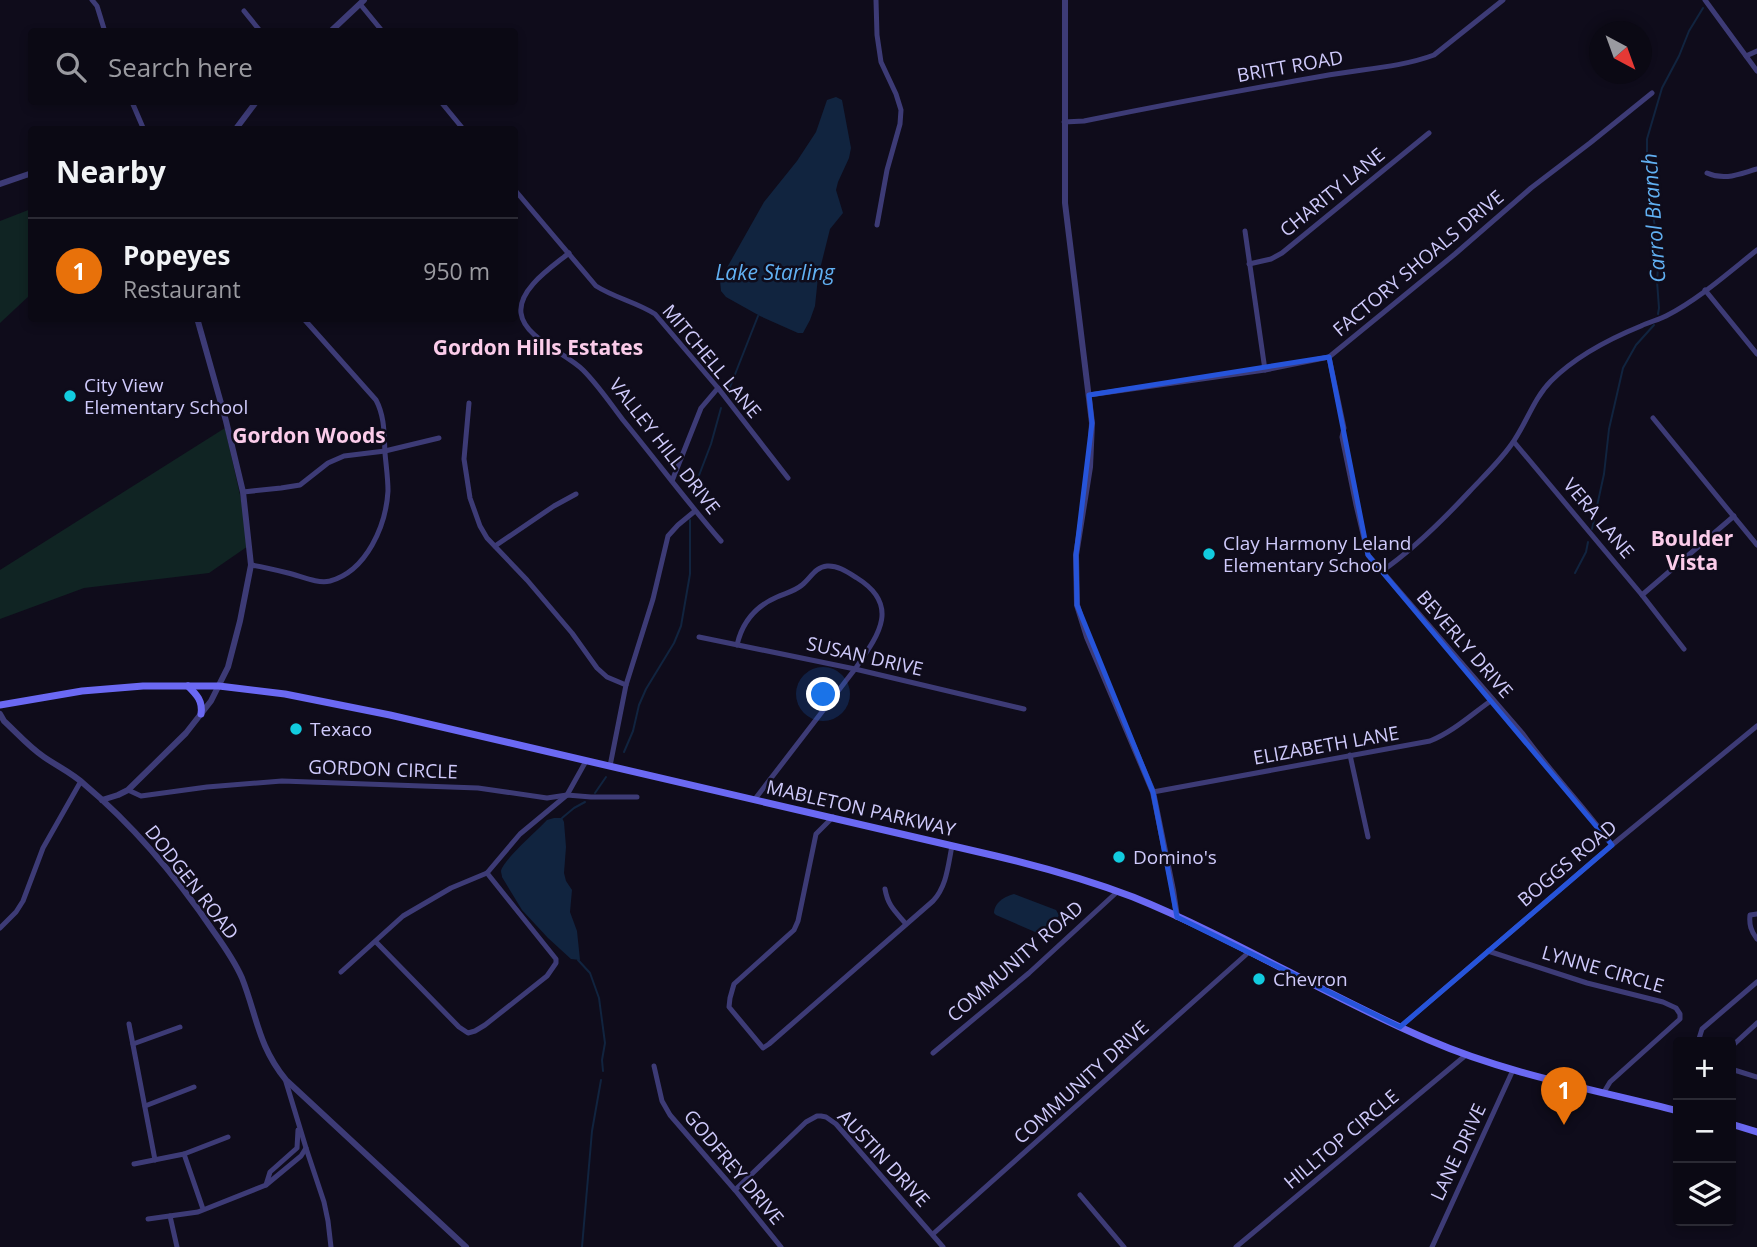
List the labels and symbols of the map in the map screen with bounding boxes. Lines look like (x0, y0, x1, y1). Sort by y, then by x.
north arrow (1589, 21, 1652, 84)
street label: BRITT ROAD (1235, 44, 1345, 88)
street label: CHARITY LANE (1274, 142, 1390, 242)
water label: Carrol Branch (1635, 152, 1671, 284)
street label: FACTORY SHOALS DRIVE (1327, 184, 1509, 342)
water label: Lake Starling (715, 258, 836, 286)
street label: MITCHELL LANE (657, 299, 767, 423)
district label: Gordon Hills Estates (433, 333, 643, 361)
place label: City View Elementary School (84, 372, 248, 420)
street label: VALLEY HILL DRIVE (604, 373, 726, 519)
marker: City View Elementary School (62, 388, 78, 404)
district label: Gordon Woods (232, 421, 386, 449)
street label: VERA LANE (1558, 472, 1640, 564)
district label: Boulder Vista (1651, 524, 1734, 576)
place label: Clay Harmony Leland Elementary School (1223, 530, 1411, 578)
marker: Clay Harmony Leland Elementary School (1201, 546, 1217, 562)
street label: BEVERLY DRIVE (1411, 585, 1519, 703)
street label: SUSAN DRIVE (804, 630, 926, 682)
your location (806, 677, 840, 711)
place label: Texaco (310, 716, 372, 742)
street label: ELIZABETH LANE (1251, 719, 1401, 771)
marker: Texaco (288, 721, 304, 737)
street label: GORDON CIRCLE (308, 753, 458, 785)
street label: MABLETON PARKWAY (764, 774, 958, 842)
street label: BOGGS ROAD (1512, 814, 1622, 912)
street label: DODGEN ROAD (139, 820, 245, 944)
place label: Domino's (1133, 844, 1217, 870)
marker: Domino's (1111, 849, 1127, 865)
street label: COMMUNITY ROAD (941, 895, 1089, 1027)
street label: LYNNE CIRCLE (1539, 939, 1667, 999)
place label: Chevron (1273, 966, 1348, 992)
marker: Chevron (1251, 971, 1267, 987)
street label: COMMUNITY DRIVE (1008, 1014, 1154, 1150)
pin: 1 (1541, 1067, 1587, 1125)
street label: HILLTOP CIRCLE (1278, 1083, 1404, 1195)
street label: LANE DRIVE (1424, 1099, 1492, 1205)
street label: GODFREY DRIVE (678, 1104, 790, 1230)
street label: AUSTIN DRIVE (832, 1104, 936, 1212)

